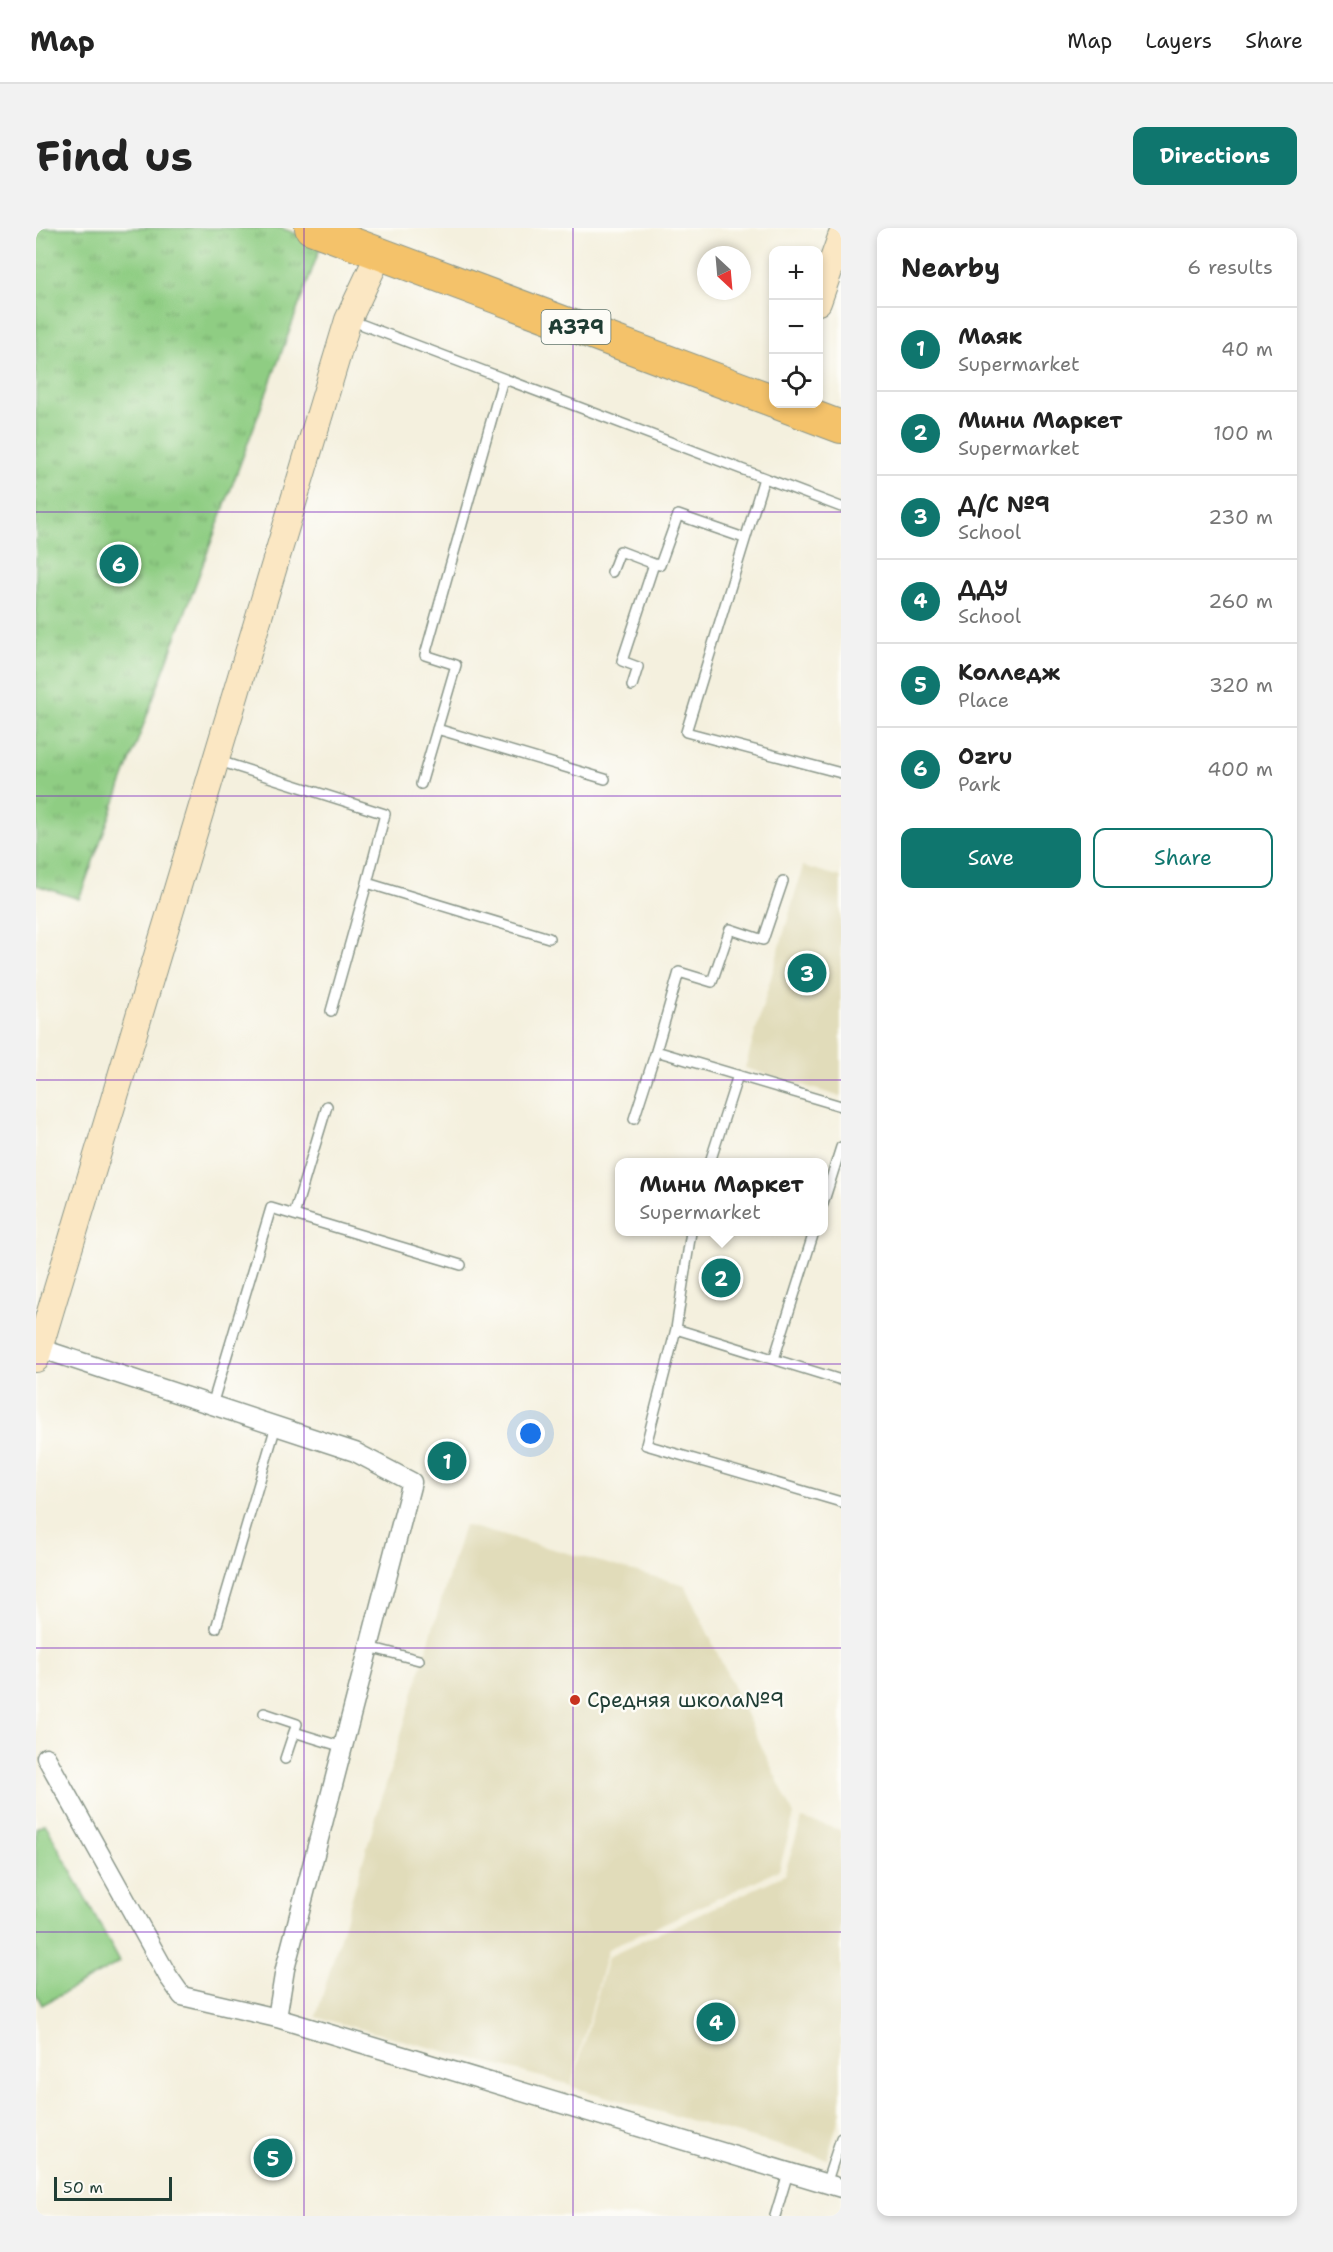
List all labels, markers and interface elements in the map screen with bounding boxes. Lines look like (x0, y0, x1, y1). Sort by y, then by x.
text: Map (30, 22, 95, 60)
text: Map (1067, 27, 1112, 55)
text: Layers (1145, 27, 1212, 55)
text: Share (1245, 27, 1303, 55)
button: Directions (1133, 127, 1297, 185)
text: Find us (36, 128, 193, 184)
north arrow (697, 246, 751, 300)
map controls (769, 246, 823, 408)
button: + (769, 246, 823, 300)
text: Nearby (901, 250, 1000, 285)
text: 6 results (1187, 254, 1273, 280)
button: − (769, 300, 823, 354)
road number: A379 (542, 310, 610, 344)
text: Маяк (958, 322, 1022, 351)
text: 1 (916, 336, 925, 362)
text: 40 m (1221, 336, 1273, 362)
text: Supermarket (958, 351, 1080, 377)
button: locate (769, 354, 823, 408)
text: Мини Маркет (958, 406, 1123, 435)
text: 2 (914, 420, 928, 446)
text: 100 m (1213, 420, 1273, 446)
text: Supermarket (958, 435, 1080, 461)
text: Д/С №9 (958, 490, 1050, 519)
text: 3 (914, 504, 928, 530)
text: 230 m (1208, 504, 1273, 530)
text: School (958, 519, 1021, 545)
pin: 6 (100, 542, 139, 586)
text: ДДУ (958, 574, 1008, 603)
text: 4 (914, 588, 928, 614)
text: 260 m (1208, 588, 1273, 614)
text: School (958, 603, 1021, 629)
text: Колледж (958, 658, 1060, 687)
text: 5 (914, 672, 927, 698)
text: 320 m (1209, 672, 1273, 698)
text: Place (958, 687, 1009, 713)
text: Ozru (958, 742, 1013, 771)
text: 6 (914, 756, 928, 782)
text: 400 m (1207, 756, 1273, 782)
text: Park (958, 771, 1001, 797)
button: Save (901, 828, 1081, 888)
button: Share (1093, 828, 1273, 888)
pin: 3 (788, 950, 826, 996)
popup (615, 1158, 828, 1236)
text: Мини Маркет (639, 1170, 804, 1199)
text: Supermarket (639, 1199, 761, 1225)
pin: 2 (702, 1256, 740, 1300)
your location (516, 1419, 545, 1448)
pin: 1 (428, 1438, 466, 1484)
place label: Средняя школа№9 (587, 1686, 785, 1714)
marker: Средняя школа№9 (568, 1693, 582, 1707)
pin: 4 (696, 2000, 736, 2044)
pin: 5 (254, 2136, 292, 2180)
scale bar (54, 2174, 172, 2202)
text: 50 m (63, 2177, 103, 2198)

